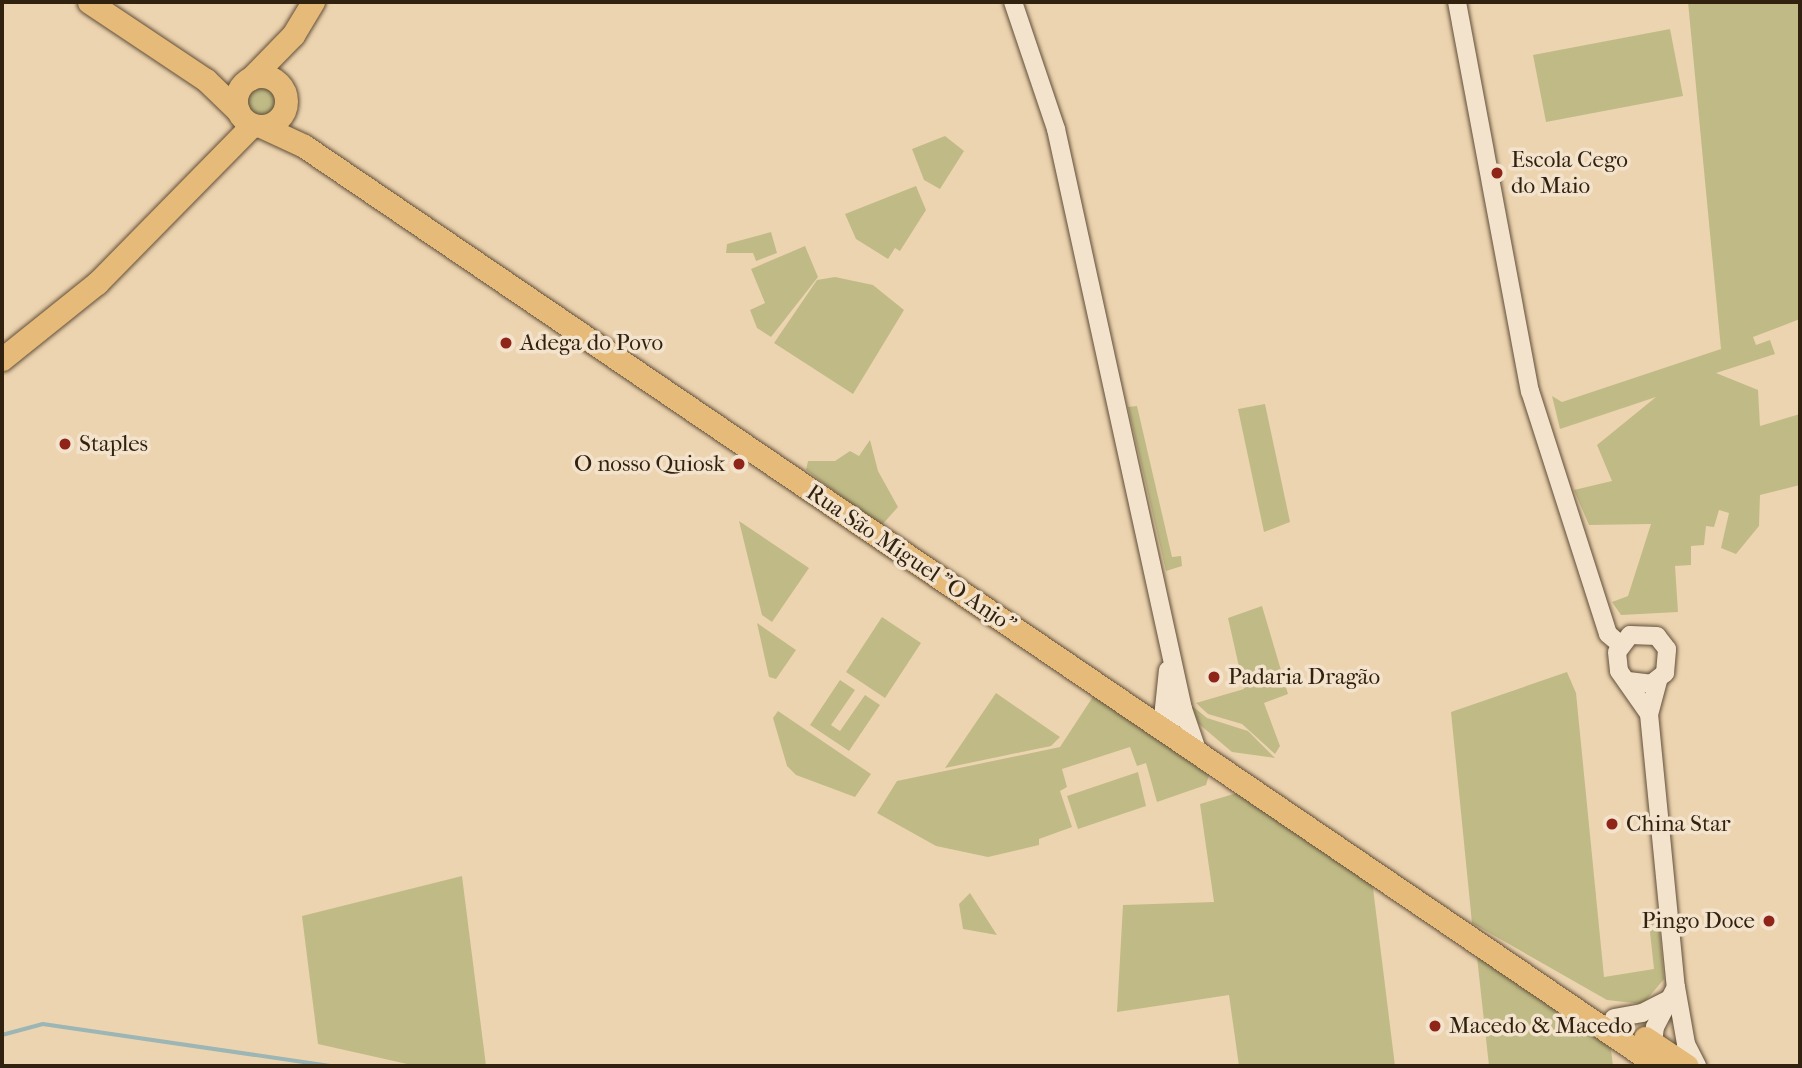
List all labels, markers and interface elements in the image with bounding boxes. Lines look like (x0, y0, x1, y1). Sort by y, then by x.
place label: Escola Cego do Maio (1511, 146, 1628, 200)
marker: Escola Cego do Maio (1489, 165, 1505, 181)
place label: Adega do Povo (520, 329, 663, 357)
marker: Adega do Povo (498, 335, 514, 351)
place label: Staples (79, 430, 148, 458)
marker: Staples (57, 436, 73, 452)
place label: O nosso Quiosk (574, 450, 725, 478)
marker: O nosso Quiosk (731, 456, 747, 472)
street label: Rua São Miguel "O Anjo" (801, 479, 1021, 639)
place label: Padaria Dragão (1228, 663, 1380, 691)
marker: Padaria Dragão (1206, 669, 1222, 685)
place label: China Star (1626, 810, 1731, 838)
marker: China Star (1604, 816, 1620, 832)
place label: Pingo Doce (1641, 907, 1755, 935)
marker: Pingo Doce (1761, 913, 1777, 929)
place label: Macedo & Macedo (1449, 1012, 1633, 1040)
marker: Macedo & Macedo (1427, 1018, 1443, 1034)

